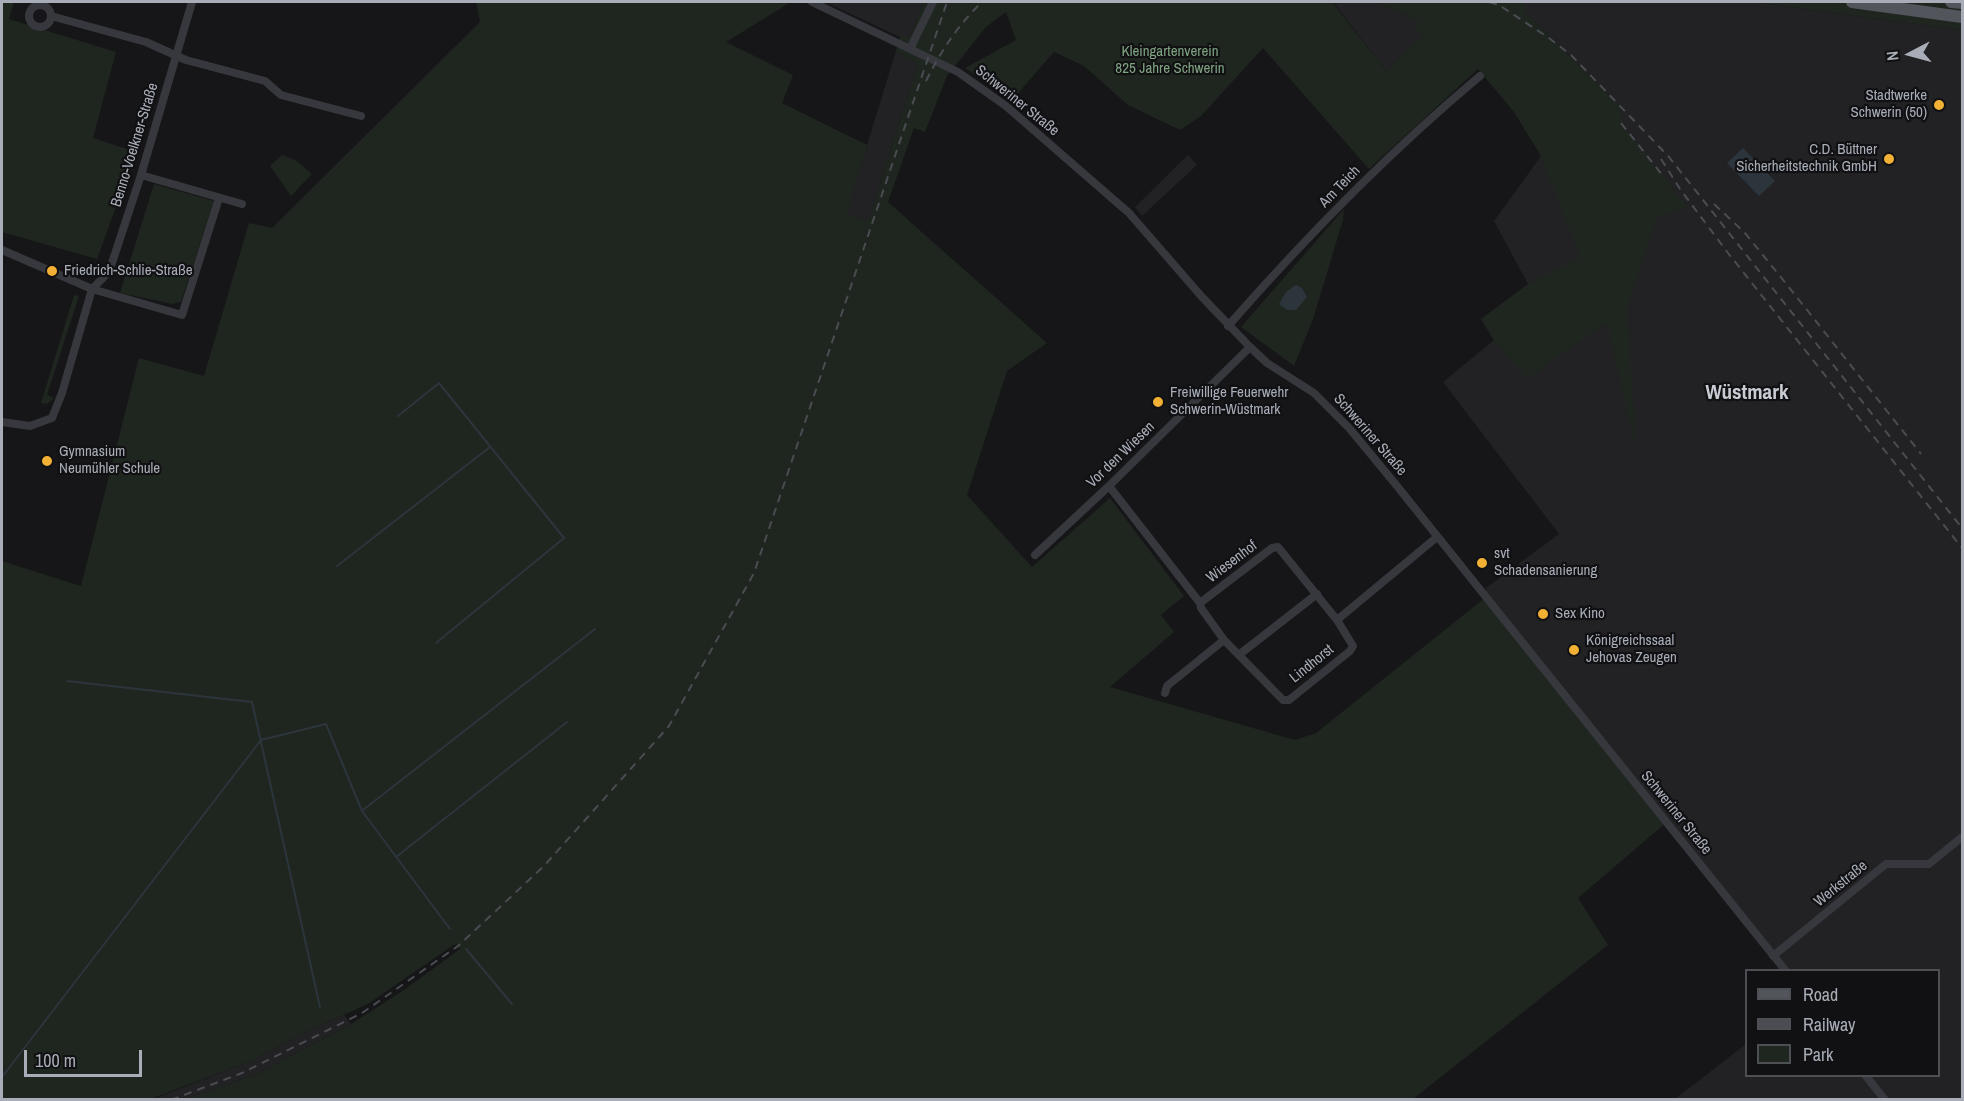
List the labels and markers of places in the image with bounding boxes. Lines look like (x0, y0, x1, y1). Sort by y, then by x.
place label: Stadtwerke Schwerin (50) (1850, 87, 1927, 122)
marker: Stadtwerke Schwerin (50) (1932, 98, 1946, 112)
place label: C.D. Büttner Sicherheitstechnik GmbH (1736, 141, 1877, 176)
marker: C.D. Büttner Sicherheitstechnik GmbH (1882, 152, 1896, 166)
place label: Friedrich-Schlie-Straße (64, 262, 193, 280)
marker: Friedrich-Schlie-Straße (45, 264, 59, 278)
place label: Freiwillige Feuerwehr Schwerin-Wüstmark (1170, 384, 1288, 419)
marker: Freiwillige Feuerwehr Schwerin-Wüstmark (1151, 395, 1165, 409)
place label: Gymnasium Neumühler Schule (59, 443, 160, 478)
marker: Gymnasium Neumühler Schule (40, 454, 54, 468)
place label: svt Schadensanierung (1494, 545, 1597, 580)
marker: svt Schadensanierung (1475, 556, 1489, 570)
place label: Sex Kino (1555, 605, 1605, 623)
marker: Sex Kino (1536, 607, 1550, 621)
place label: Königreichssaal Jehovas Zeugen (1586, 632, 1677, 667)
marker: Königreichssaal Jehovas Zeugen (1567, 643, 1581, 657)

